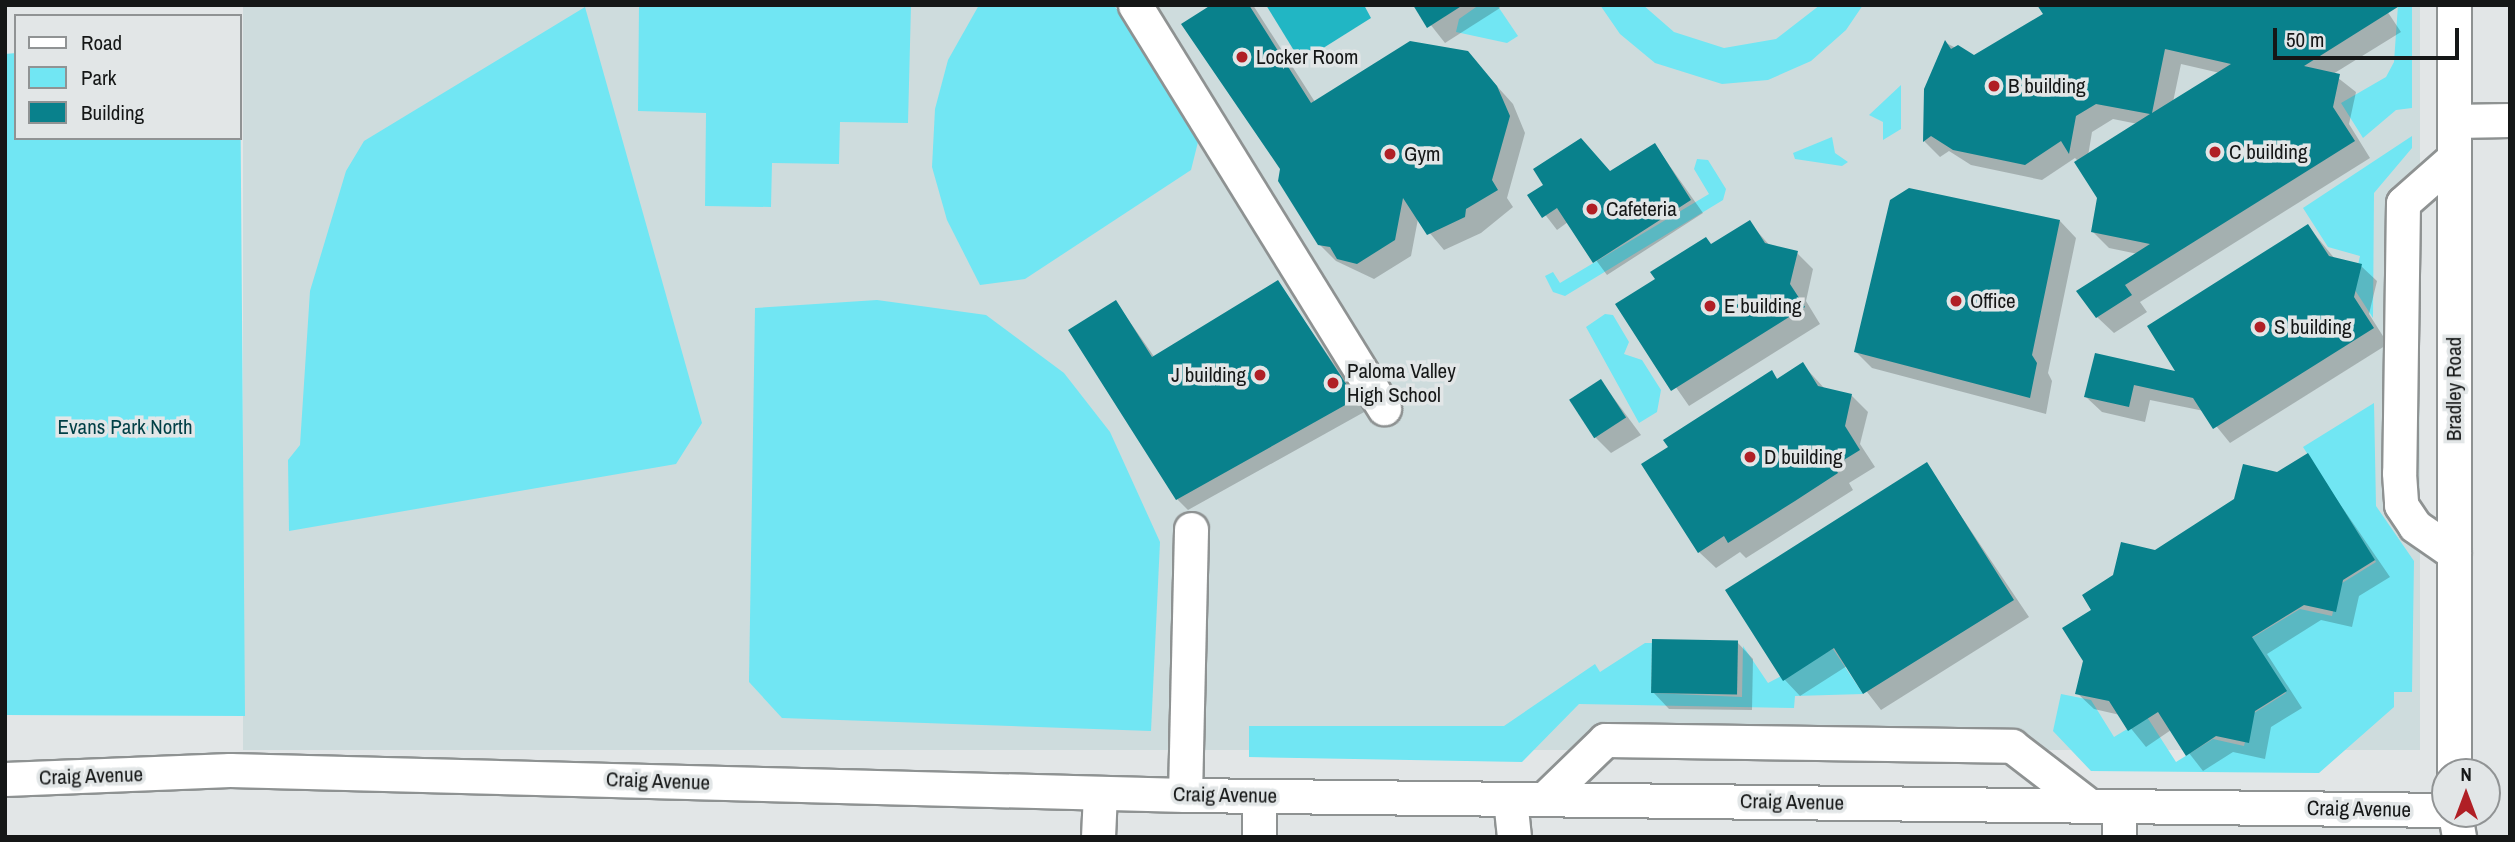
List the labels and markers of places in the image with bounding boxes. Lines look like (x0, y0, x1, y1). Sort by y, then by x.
place label: Locker Room (1256, 44, 1358, 70)
marker: Locker Room (1234, 49, 1250, 65)
place label: B building (2008, 73, 2086, 99)
marker: B building (1986, 78, 2002, 94)
place label: C building (2229, 139, 2307, 165)
place label: Gym (1404, 141, 1440, 167)
marker: C building (2207, 144, 2223, 160)
marker: Gym (1382, 146, 1398, 162)
place label: Cafeteria (1606, 196, 1677, 222)
marker: Cafeteria (1584, 201, 1600, 217)
place label: Office (1970, 288, 2016, 314)
place label: E building (1724, 293, 1802, 319)
marker: Office (1948, 293, 1964, 309)
marker: E building (1702, 298, 1718, 314)
place label: S building (2274, 314, 2352, 340)
marker: S building (2252, 319, 2268, 335)
place label: Paloma Valley High School (1347, 358, 1456, 408)
place label: J building (1171, 362, 1246, 388)
marker: J building (1252, 367, 1268, 383)
marker: Paloma Valley High School (1325, 375, 1341, 391)
place label: D building (1764, 444, 1842, 470)
marker: D building (1742, 449, 1758, 465)

